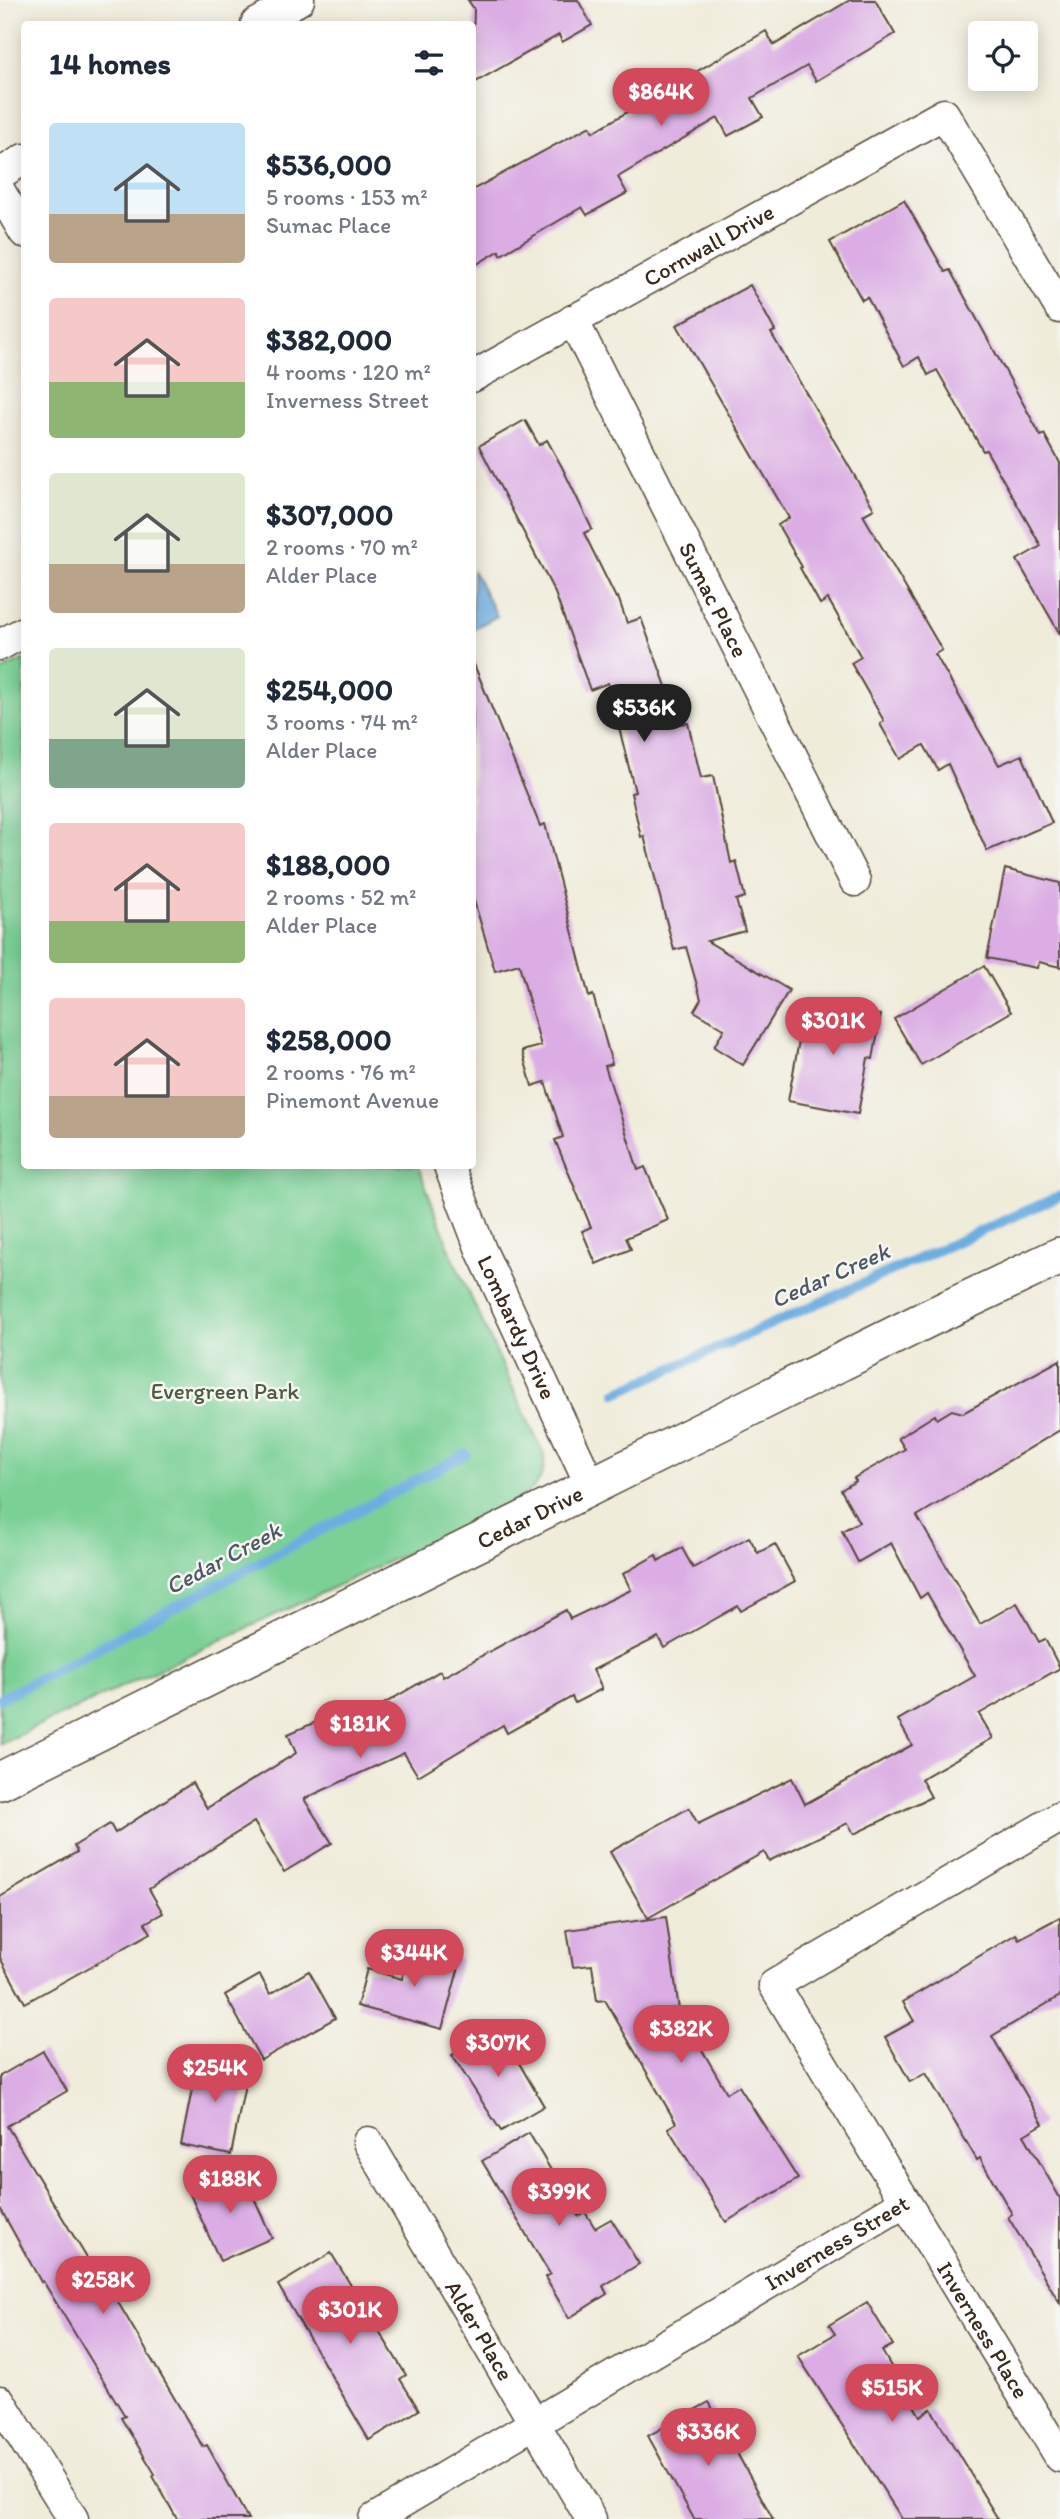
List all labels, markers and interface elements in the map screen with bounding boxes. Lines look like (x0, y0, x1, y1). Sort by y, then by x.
map controls (968, 21, 1038, 91)
button: locate (968, 21, 1038, 91)
icon: filters (410, 44, 448, 82)
text: 14 homes (49, 45, 171, 82)
pin: $864K (612, 68, 710, 128)
text: $864K (629, 77, 693, 105)
text: $536,000 (266, 146, 392, 183)
icon: home (105, 151, 189, 235)
text: 5 rooms · 153 m² (266, 183, 428, 211)
street label: Cornwall Drive (639, 198, 779, 293)
text: Sumac Place (266, 211, 391, 239)
text: $382,000 (266, 321, 392, 358)
icon: home (105, 326, 189, 410)
text: 4 rooms · 120 m² (266, 358, 431, 386)
text: Inverness Street (266, 386, 429, 414)
text: $307,000 (266, 496, 393, 533)
icon: home (105, 501, 189, 585)
text: 2 rooms · 70 m² (266, 533, 418, 561)
street label: Sumac Place (673, 537, 754, 662)
text: Alder Place (266, 561, 377, 589)
text: $254,000 (266, 671, 393, 708)
icon: home (105, 676, 189, 760)
pin: $536K (595, 684, 693, 744)
text: $536K (612, 693, 676, 721)
text: 3 rooms · 74 m² (266, 708, 418, 736)
text: Alder Place (266, 736, 377, 764)
text: $188,000 (266, 846, 391, 883)
icon: home (105, 851, 189, 935)
text: 2 rooms · 52 m² (266, 883, 416, 911)
text: Alder Place (266, 911, 377, 939)
pin: $301K (784, 998, 882, 1057)
text: $301K (801, 1006, 865, 1034)
text: $258,000 (266, 1021, 392, 1058)
icon: home (105, 1026, 189, 1110)
text: 2 rooms · 76 m² (266, 1058, 416, 1086)
text: Pinemont Avenue (266, 1086, 439, 1114)
water label: Cedar Creek (766, 1235, 895, 1314)
street label: Lombardy Drive (471, 1251, 563, 1404)
park label: Evergreen Park (151, 1377, 299, 1405)
street label: Cedar Drive (472, 1479, 587, 1555)
water label: Cedar Creek (160, 1515, 287, 1601)
pin: $181K (311, 1700, 409, 1760)
text: $181K (330, 1709, 390, 1737)
pin: $344K (365, 1930, 463, 1989)
text: $344K (381, 1938, 447, 1966)
pin: $382K (632, 2006, 730, 2065)
text: $382K (649, 2014, 713, 2042)
pin: $307K (449, 2020, 547, 2079)
text: $307K (466, 2028, 530, 2056)
pin: $254K (166, 2044, 264, 2104)
text: $254K (183, 2053, 247, 2081)
pin: $188K (181, 2156, 279, 2215)
text: $188K (199, 2164, 261, 2192)
pin: $399K (510, 2168, 608, 2228)
text: $399K (528, 2177, 590, 2205)
street label: Inverness Street (760, 2189, 914, 2296)
pin: $258K (54, 2256, 152, 2316)
street label: Inverness Place (931, 2256, 1035, 2404)
text: $258K (71, 2265, 135, 2293)
street label: Alder Place (439, 2275, 520, 2386)
pin: $301K (301, 2286, 399, 2346)
text: $301K (318, 2295, 382, 2323)
pin: $515K (843, 2364, 941, 2424)
text: $515K (861, 2373, 923, 2401)
pin: $336K (659, 2408, 757, 2468)
text: $336K (676, 2417, 740, 2445)

